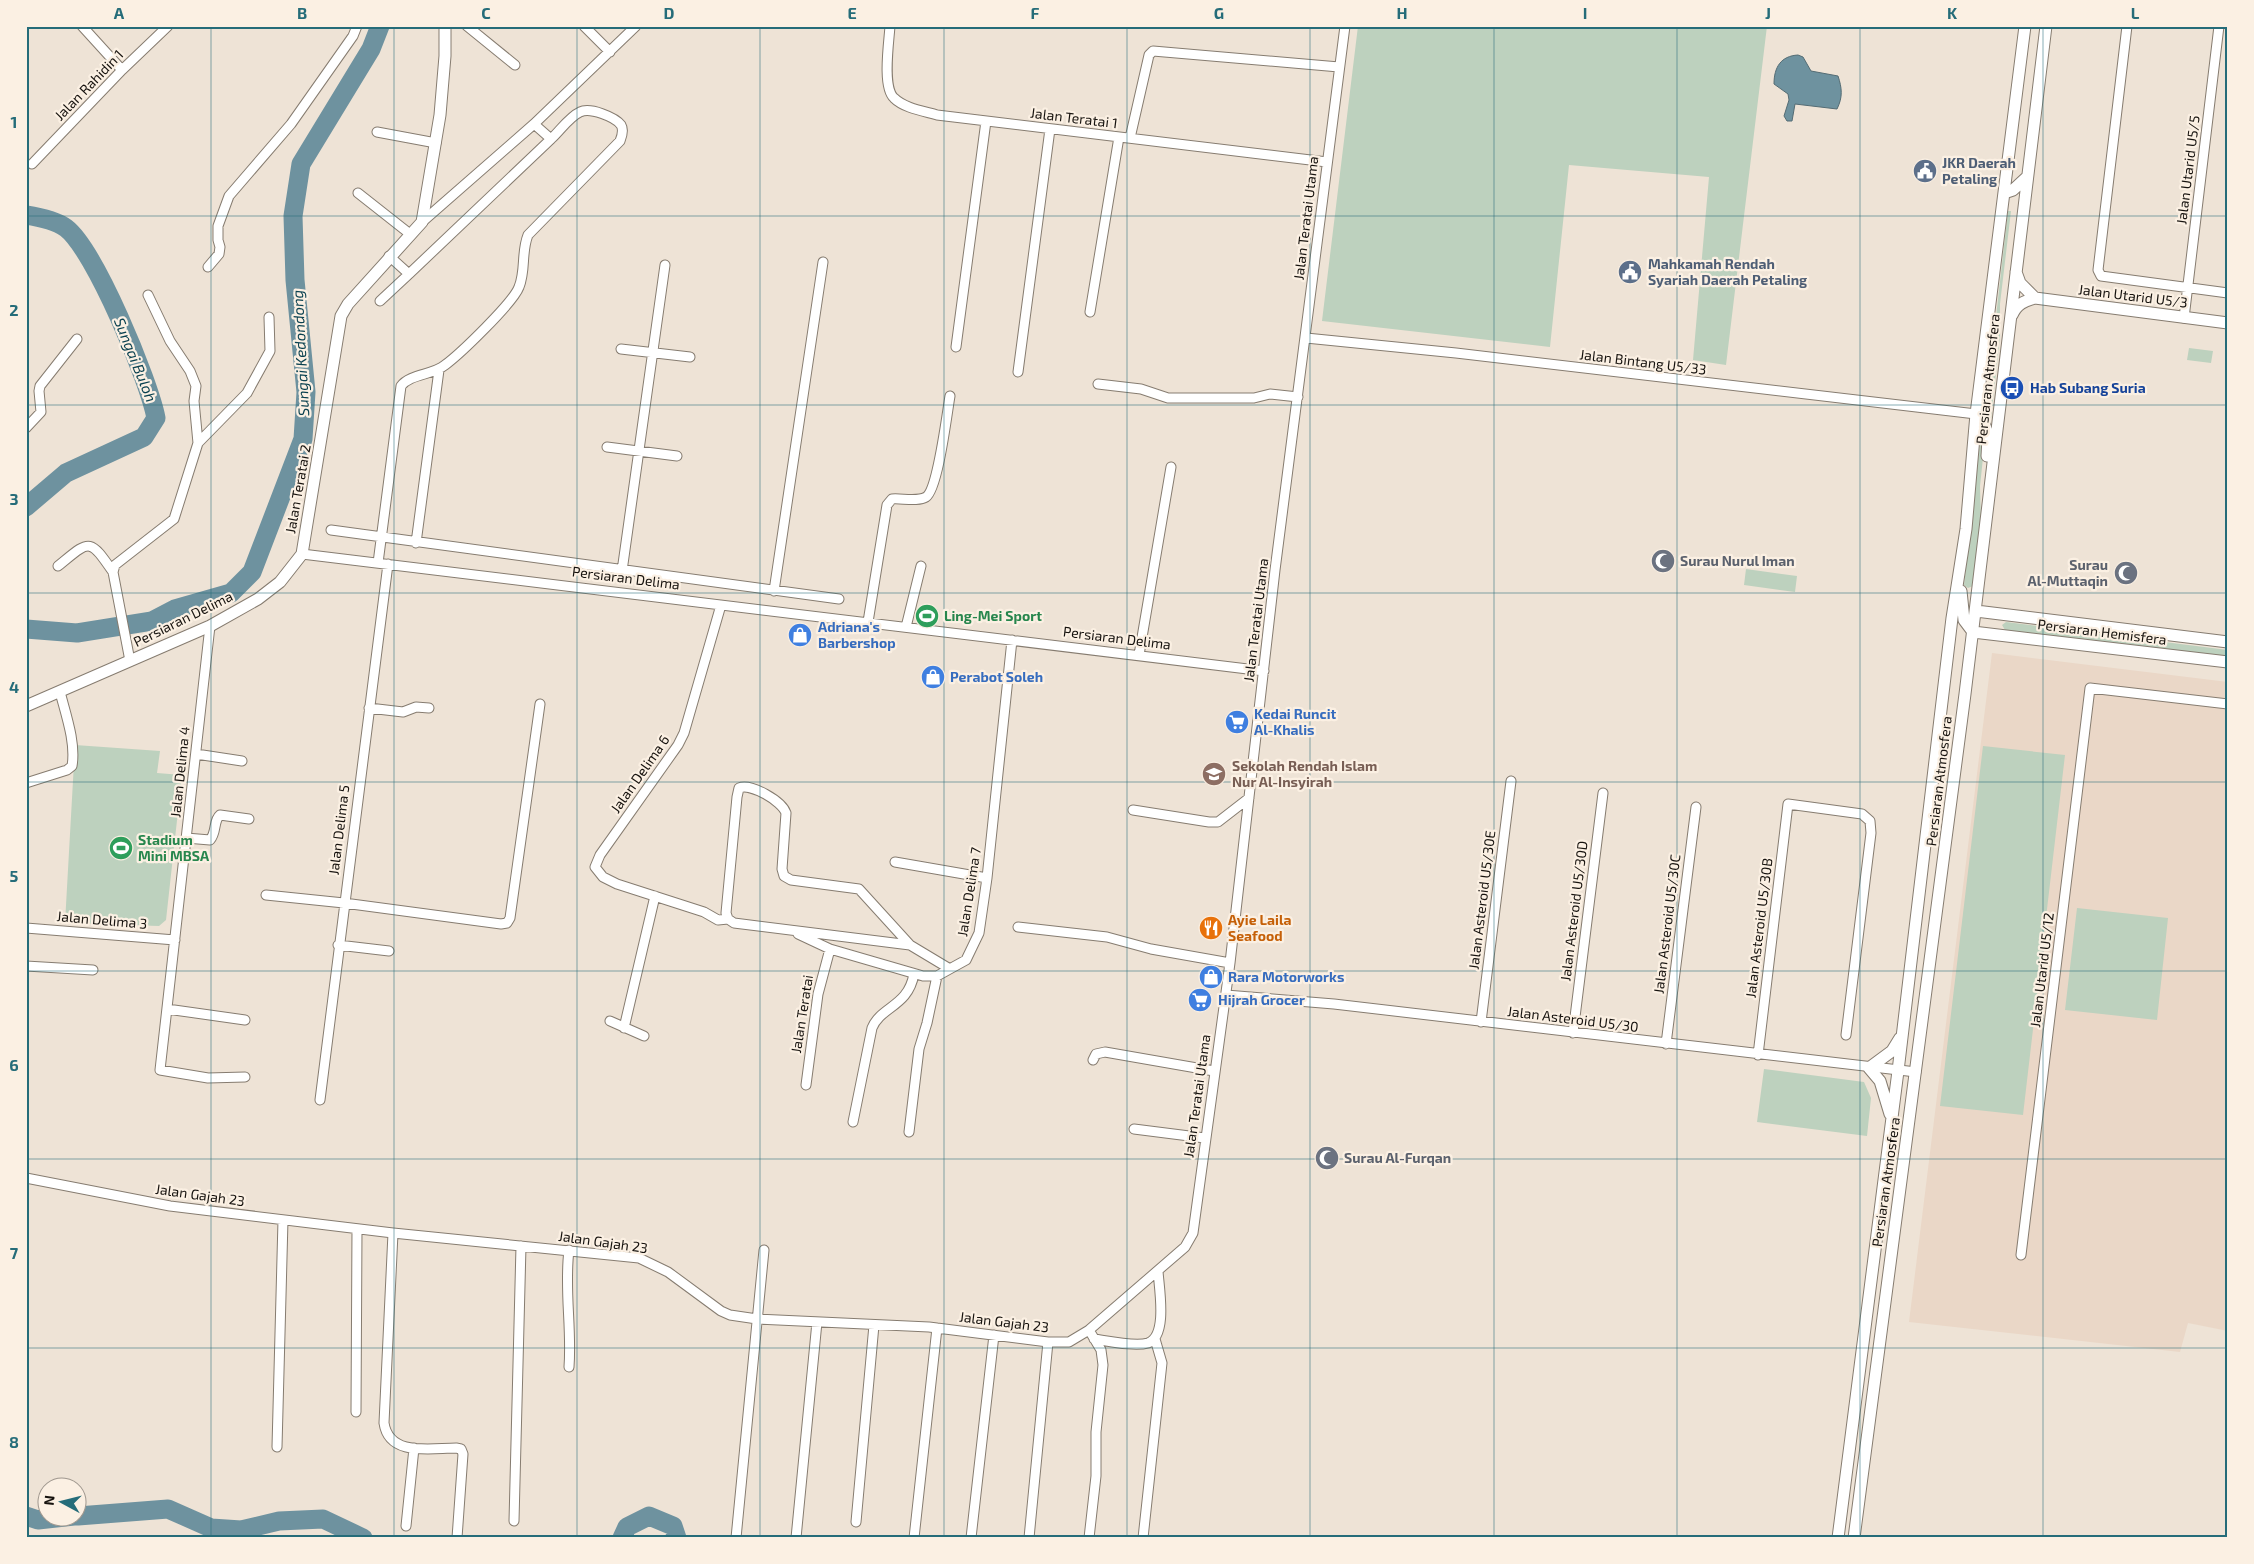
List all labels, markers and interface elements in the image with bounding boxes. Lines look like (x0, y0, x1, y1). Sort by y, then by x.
text: A (114, 3, 125, 22)
text: B (297, 3, 307, 22)
text: C (481, 3, 491, 22)
text: D (664, 3, 675, 22)
text: E (847, 3, 857, 22)
text: F (1031, 3, 1040, 22)
text: G (1214, 3, 1224, 22)
text: H (1396, 3, 1408, 22)
text: I (1583, 3, 1587, 22)
text: J (1765, 3, 1771, 22)
text: K (1947, 3, 1958, 22)
text: L (2131, 3, 2140, 22)
street label: Jalan Rahidin 1 (51, 46, 127, 124)
street label: Jalan Teratai 1 (1029, 104, 1119, 131)
text: 1 (11, 112, 17, 131)
street label: Jalan Utarid U5/5 (2172, 114, 2203, 225)
place label: JKR Daerah Petaling (1942, 154, 2016, 187)
street label: Jalan Teratai Utama (1289, 155, 1322, 281)
public building icon: JKR Daerah Petaling (1912, 158, 1938, 184)
place label: Mahkamah Rendah Syariah Daerah Petaling (1648, 255, 1807, 288)
public building icon: Mahkamah Rendah Syariah Daerah Petaling (1617, 259, 1643, 285)
street label: Jalan Utarid U5/3 (2077, 280, 2189, 311)
water label: Sungai Kedondong (288, 289, 312, 417)
text: 2 (9, 300, 19, 319)
street label: Persiaran Atmosfera (1972, 313, 2003, 445)
water label: Sungai Buloh (111, 315, 161, 404)
street label: Jalan Bintang U5/33 (1579, 345, 1707, 378)
bus stop icon: Hab Subang Suria (1999, 375, 2025, 401)
place label: Hab Subang Suria (2030, 379, 2146, 396)
street label: Jalan Teratai 2 (281, 443, 314, 535)
text: 3 (9, 489, 19, 508)
mosque icon: Surau Nurul Iman (1650, 548, 1676, 574)
place label: Surau Nurul Iman (1680, 552, 1795, 569)
place label: Surau Al-Muttaqin (2028, 556, 2108, 589)
street label: Jalan Teratai Utama (1239, 557, 1272, 683)
mosque icon: Surau Al-Muttaqin (2113, 560, 2139, 586)
street label: Persiaran Delima (571, 562, 681, 593)
street label: Persiaran Delima (130, 587, 235, 650)
sports icon: Ling-Mei Sport (914, 603, 940, 629)
place label: Ling-Mei Sport (944, 607, 1042, 624)
street label: Persiaran Hemisfera (2037, 615, 2168, 648)
place label: Adriana's Barbershop (818, 618, 896, 651)
shop icon: Adriana's Barbershop (787, 622, 813, 648)
street label: Persiaran Delima (1062, 622, 1172, 653)
shop icon: Perabot Soleh (920, 664, 946, 690)
place label: Perabot Soleh (950, 668, 1043, 685)
text: 4 (9, 677, 19, 696)
place label: Kedai Runcit Al-Khalis (1254, 705, 1337, 738)
supermarket icon: Kedai Runcit Al-Khalis (1224, 709, 1250, 735)
street label: Persiaran Atmosfera (1922, 715, 1955, 847)
street label: Jalan Delima 4 (166, 725, 193, 818)
street label: Jalan Delima 6 (607, 732, 673, 816)
place label: Sekolah Rendah Islam Nur Al-Insyirah (1232, 757, 1377, 790)
school or university icon: Sekolah Rendah Islam Nur Al-Insyirah (1201, 761, 1227, 787)
street label: Jalan Delima 5 (325, 784, 352, 876)
street label: Jalan Asteroid U5/30E (1465, 829, 1498, 970)
place label: Stadium Mini MBSA (138, 831, 210, 864)
sports icon: Stadium Mini MBSA (108, 835, 134, 861)
street label: Jalan Asteroid U5/30D (1556, 840, 1591, 982)
street label: Jalan Delima 7 (953, 846, 984, 938)
street label: Jalan Asteroid U5/30C (1650, 853, 1683, 995)
street label: Jalan Asteroid U5/30B (1741, 857, 1776, 999)
text: 5 (10, 866, 19, 885)
street label: Jalan Delima 3 (56, 907, 148, 932)
place label: Ayie Laila Seafood (1228, 911, 1292, 944)
street label: Jalan Utarid U5/12 (2026, 911, 2057, 1028)
restaurant icon: Ayie Laila Seafood (1198, 915, 1224, 941)
shop icon: Rara Motorworks (1198, 964, 1224, 990)
place label: Rara Motorworks (1228, 968, 1344, 985)
street label: Jalan Teratai (787, 974, 816, 1054)
supermarket icon: Hijrah Grocer (1187, 987, 1213, 1013)
place label: Hijrah Grocer (1218, 991, 1305, 1008)
street label: Jalan Asteroid U5/30 (1506, 1002, 1640, 1035)
street label: Jalan Teratai Utama (1179, 1033, 1214, 1159)
text: 6 (9, 1055, 19, 1074)
street label: Persiaran Atmosfera (1868, 1116, 1903, 1248)
mosque icon: Surau Al-Furqan (1314, 1145, 1340, 1171)
place label: Surau Al-Furqan (1344, 1149, 1451, 1166)
street label: Jalan Gajah 23 (154, 1180, 246, 1209)
street label: Jalan Gajah 23 (557, 1227, 649, 1256)
text: 7 (10, 1243, 19, 1262)
street label: Jalan Gajah 23 (958, 1308, 1050, 1335)
text: 8 (9, 1432, 19, 1451)
north arrow (38, 1476, 88, 1526)
text: N (40, 1494, 58, 1506)

